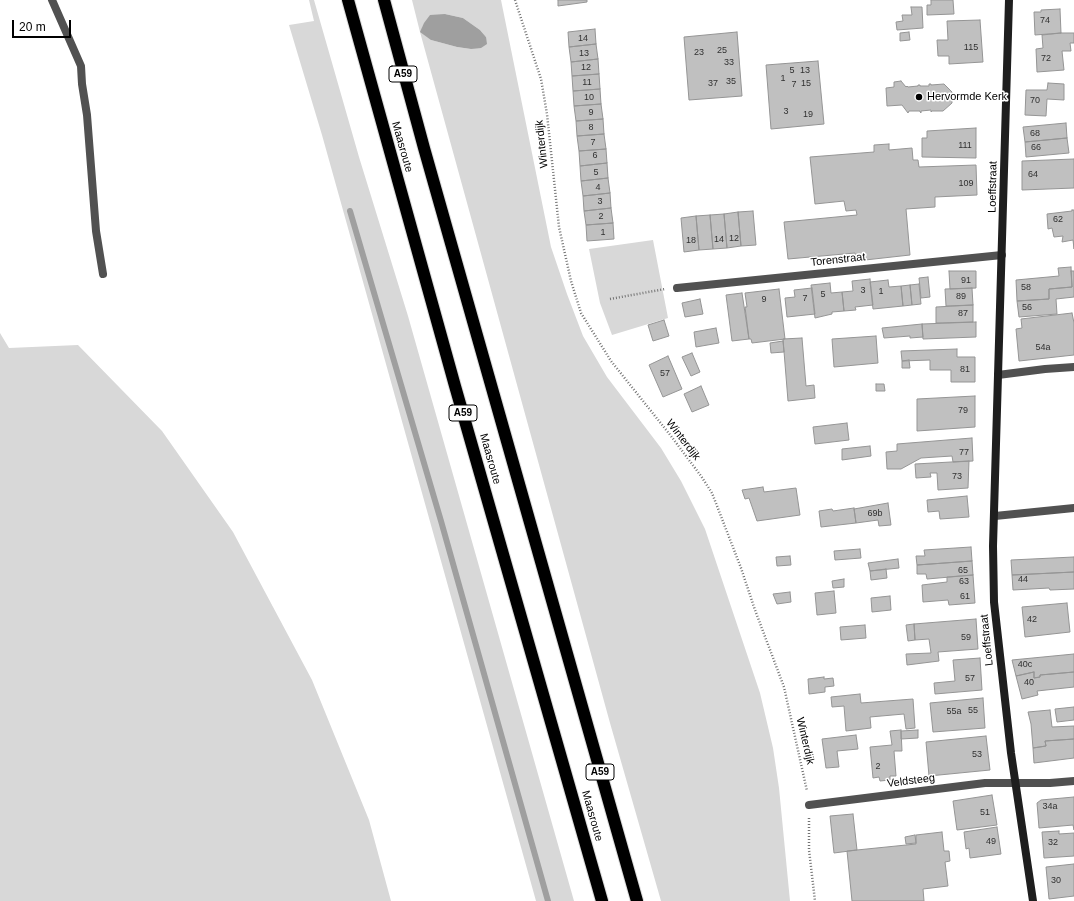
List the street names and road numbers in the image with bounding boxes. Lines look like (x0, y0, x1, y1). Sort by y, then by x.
road number: A59 (389, 66, 417, 82)
street label: Winterdijk (533, 119, 551, 169)
street label: Maasroute (388, 120, 416, 174)
street label: Loeffstraat (986, 161, 1000, 213)
street label: Torenstraat (810, 251, 866, 269)
road number: A59 (449, 405, 477, 421)
street label: Winterdijk (663, 417, 703, 463)
street label: Maasroute (476, 432, 504, 486)
street label: Loeffstraat (978, 614, 996, 666)
street label: Winterdijk (793, 716, 817, 766)
road number: A59 (586, 764, 614, 780)
street label: Veldsteeg (886, 772, 936, 790)
street label: Maasroute (578, 789, 606, 843)

